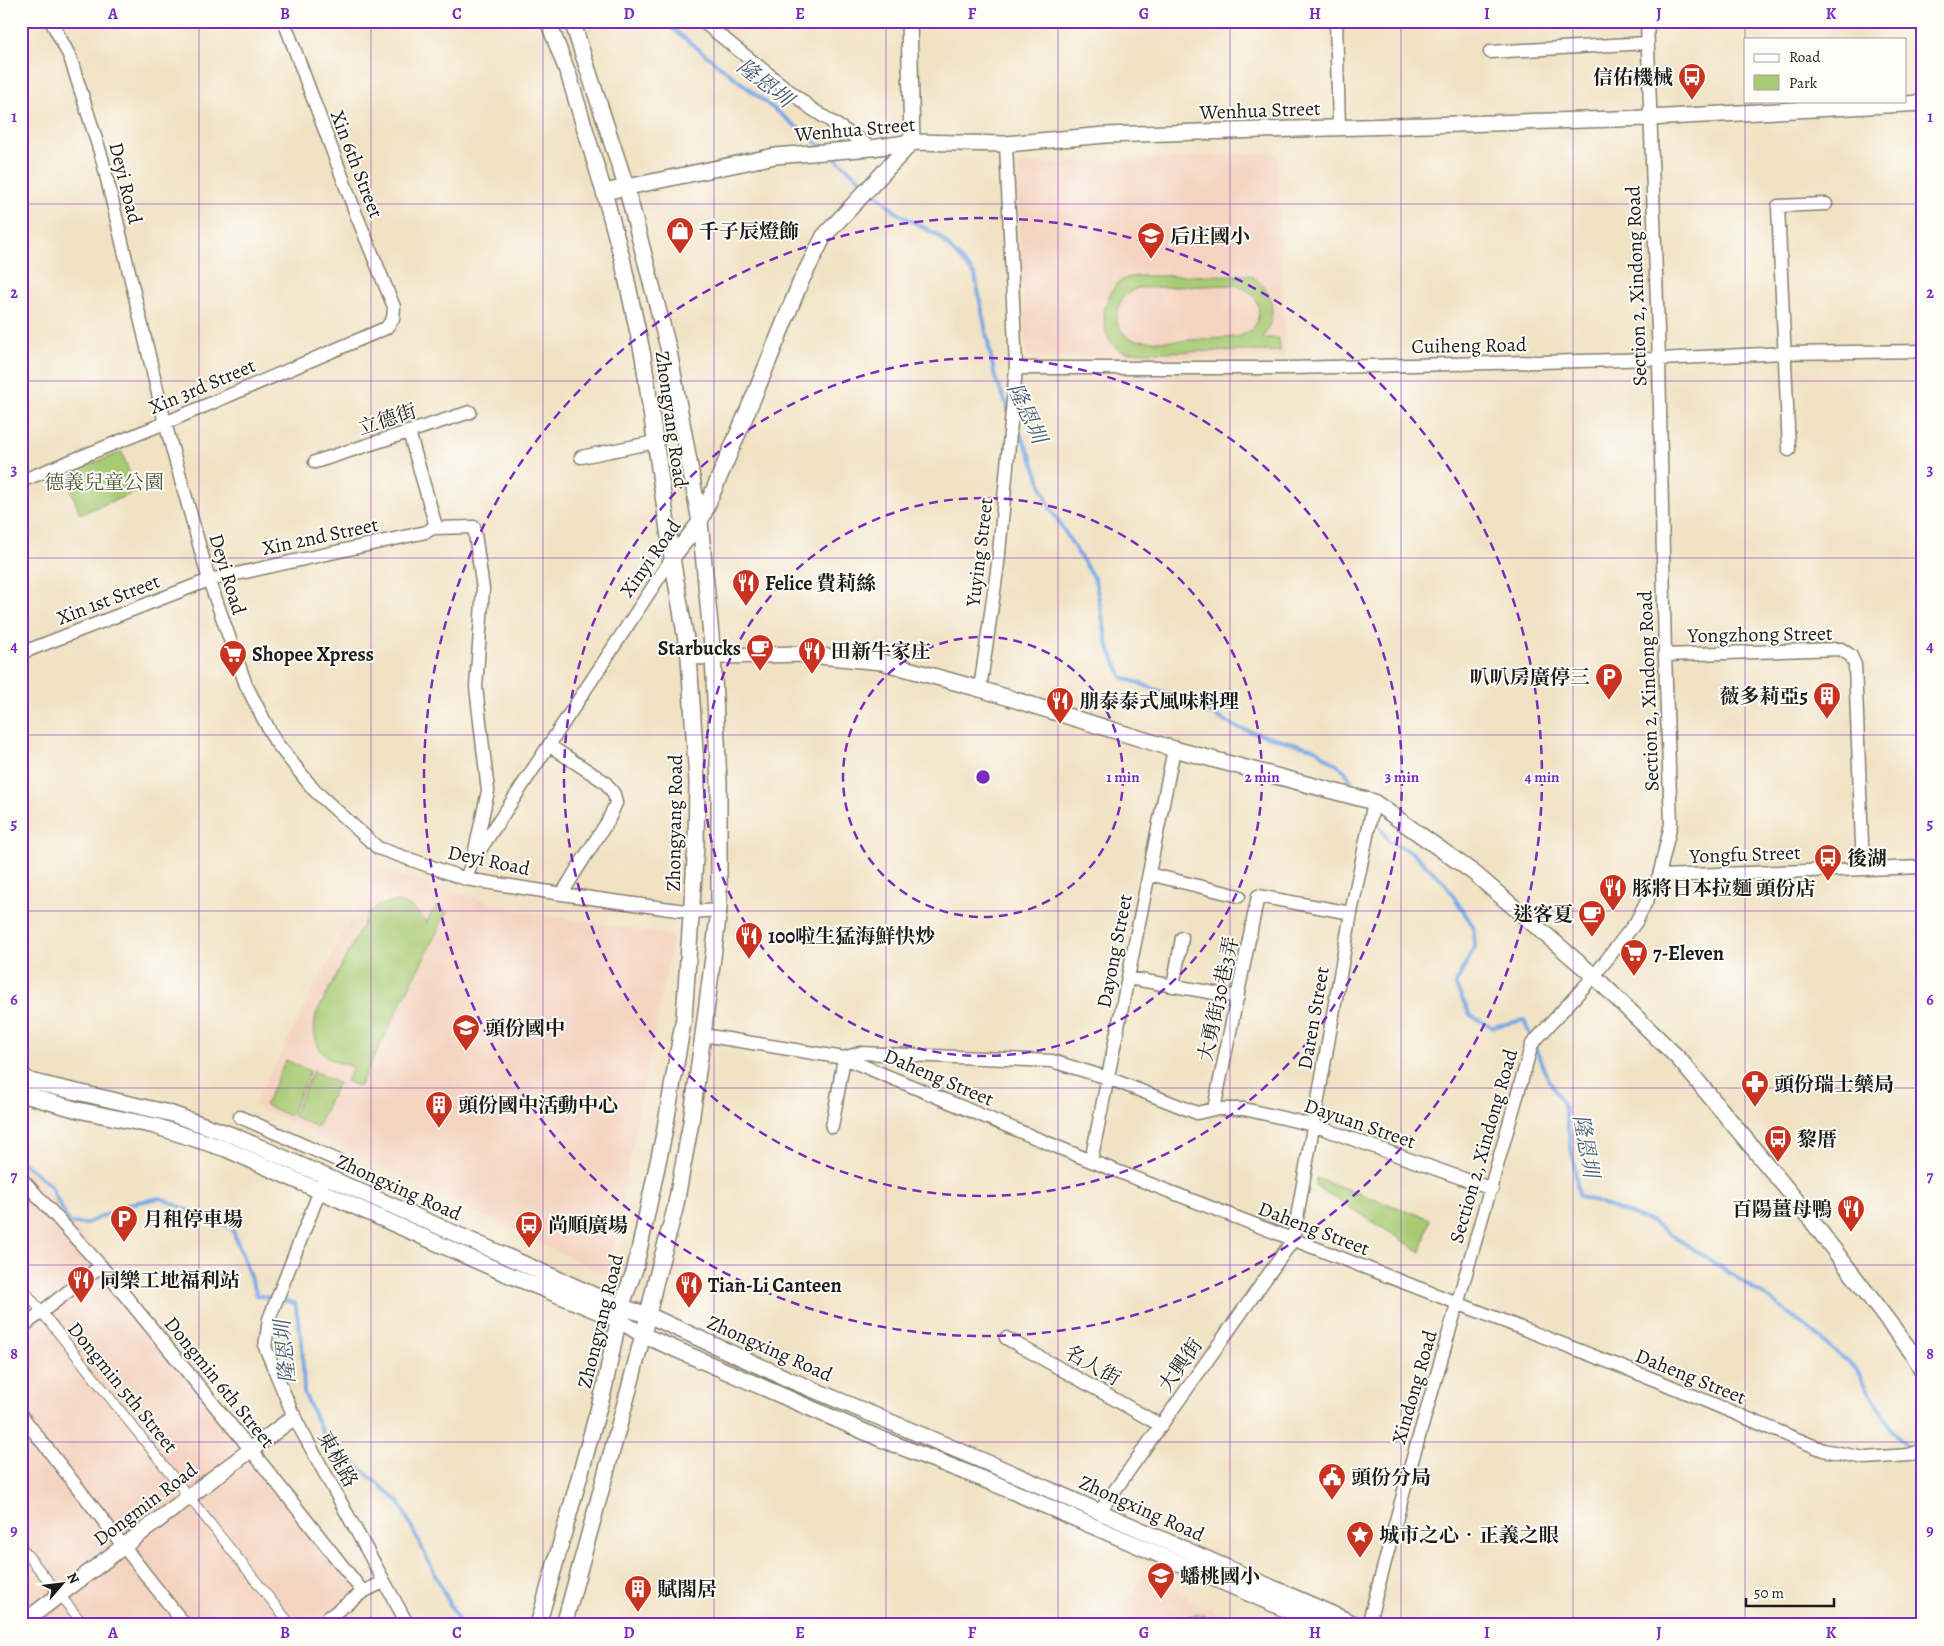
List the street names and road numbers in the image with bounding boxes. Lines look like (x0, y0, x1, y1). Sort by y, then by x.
street label: Wenhua Street (1198, 95, 1321, 126)
street label: Xin 6th Street (324, 106, 390, 222)
street label: Wenhua Street (793, 111, 917, 148)
street label: Deyi Road (102, 139, 149, 227)
street label: Section 2, Xindong Road (1619, 185, 1653, 387)
street label: Cuiheng Road (1411, 331, 1527, 360)
street label: Zhongyang Road (649, 349, 694, 489)
street label: Xin 3rd Street (145, 352, 260, 421)
street label: 立德街 (354, 397, 420, 442)
street label: Yuying Street (959, 496, 1000, 609)
street label: Xin 2nd Street (260, 511, 381, 562)
street label: Xinyi Road (614, 514, 687, 603)
street label: Deyi Road (202, 530, 253, 618)
street label: Xin 1st Street (53, 567, 164, 631)
street label: Section 2, Xindong Road (1631, 590, 1665, 792)
street label: Yongzhong Street (1686, 620, 1833, 649)
street label: Zhongyang Road (660, 754, 689, 892)
street label: Deyi Road (445, 839, 533, 882)
street label: Yongfu Street (1688, 839, 1801, 870)
street label: Dayong Street (1090, 891, 1139, 1010)
street label: 大勇街30巷3弄 (1192, 934, 1245, 1064)
street label: Daren Street (1291, 964, 1336, 1072)
street label: Daheng Street (880, 1042, 998, 1113)
street label: Section 2, Xindong Road (1443, 1046, 1524, 1246)
street label: Dayuan Street (1301, 1092, 1420, 1155)
street label: Zhongxing Road (332, 1148, 466, 1227)
street label: Daheng Street (1254, 1195, 1374, 1262)
street label: Zhongyang Road (571, 1251, 630, 1391)
street label: Zhongxing Road (703, 1309, 837, 1388)
street label: Dongmin 6th Street (158, 1311, 281, 1454)
street label: Dongmin 5th Street (61, 1316, 184, 1459)
street label: Xindong Road (1385, 1327, 1444, 1447)
street label: 大興街 (1152, 1333, 1209, 1398)
street label: 名人街 (1060, 1339, 1125, 1392)
street label: Daheng Street (1631, 1342, 1751, 1411)
street label: 東桃路 (311, 1426, 364, 1492)
street label: Dongmin Road (88, 1456, 203, 1552)
street label: Zhongxing Road (1075, 1469, 1209, 1548)

